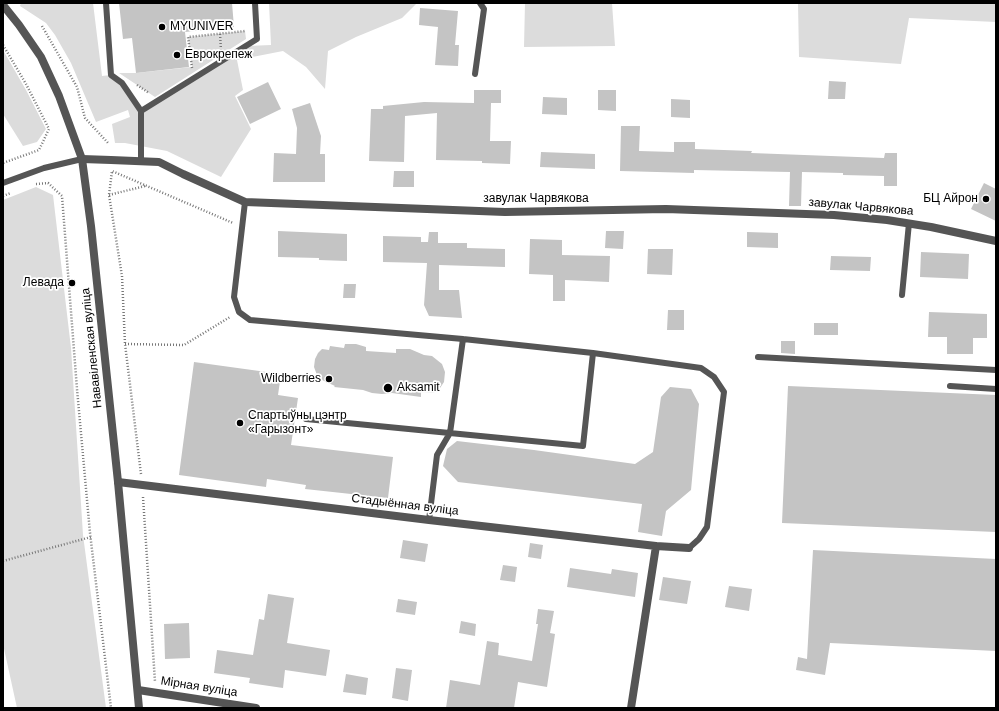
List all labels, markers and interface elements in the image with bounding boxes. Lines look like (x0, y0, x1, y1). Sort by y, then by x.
place label: MYUNIVER (170, 20, 233, 34)
marker: MYUNIVER (157, 22, 167, 32)
place label: Еврокрепеж (185, 48, 252, 62)
marker: Еврокрепеж (172, 50, 182, 60)
street label: завулак Чарвякова (483, 192, 589, 206)
place label: БЦ Айрон (923, 192, 978, 206)
marker: БЦ Айрон (981, 194, 991, 204)
street label: завулак Чарвякова (808, 195, 914, 219)
place label: Левада (23, 276, 64, 290)
marker: Левада (67, 278, 77, 288)
street label: Нававіленская вуліца (79, 287, 105, 409)
place label: Wildberries (261, 372, 321, 386)
marker: Wildberries (324, 374, 334, 384)
place label: Aksamit (397, 381, 440, 395)
marker: Aksamit (382, 382, 394, 394)
place label: Спартыўны цэнтр «Гарызонт» (248, 409, 347, 437)
marker: Спартыўны цэнтр «Гарызонт» (235, 418, 245, 428)
street label: Стадыённая вуліца (351, 491, 459, 519)
street label: Мірная вуліца (160, 674, 238, 700)

